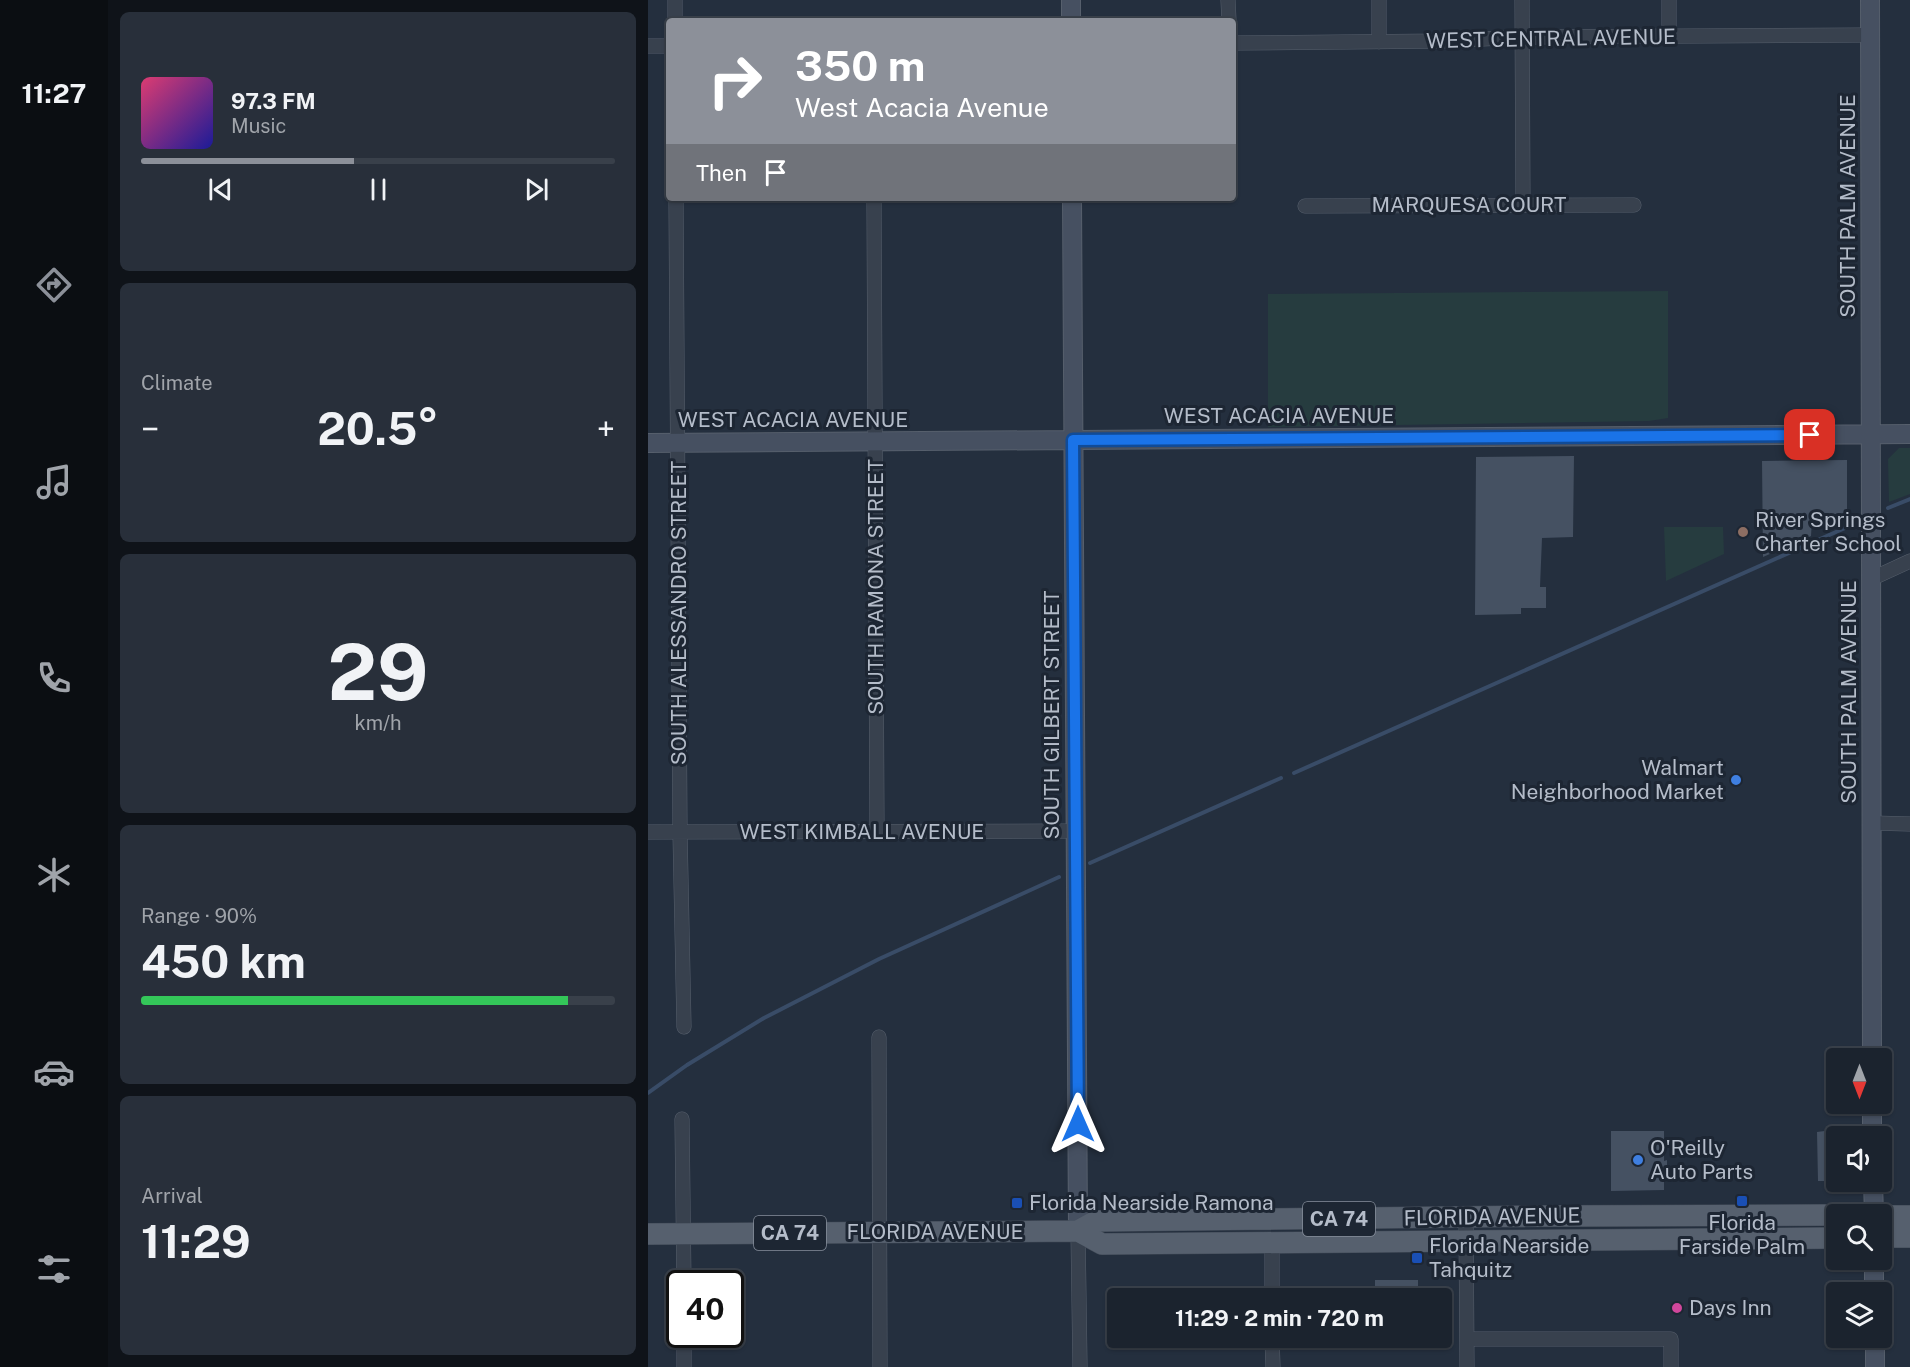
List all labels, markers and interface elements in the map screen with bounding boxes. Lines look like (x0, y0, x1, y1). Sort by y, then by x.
street label: WEST CENTRAL AVENUE (1426, 24, 1676, 53)
text: 350 m (795, 41, 925, 90)
icon: right (696, 42, 774, 120)
text: 11:27 (22, 77, 86, 109)
text: 97.3 FM (231, 88, 316, 114)
text: West Acacia Avenue (795, 91, 1049, 123)
street label: SOUTH PALM AVENUE (1835, 94, 1860, 318)
text: Music (231, 114, 286, 138)
icon: arrive (759, 156, 792, 189)
text: Then (696, 160, 747, 186)
icon: previous (204, 173, 237, 206)
icon: pause (362, 173, 395, 206)
icon: next (520, 173, 553, 206)
street label: MARQUESA COURT (1371, 192, 1567, 217)
icon: directions (33, 264, 75, 306)
text: Climate (141, 371, 213, 395)
text: 20.5° (317, 402, 439, 455)
street label: WEST ACACIA AVENUE (1164, 403, 1394, 428)
street label: WEST ACACIA AVENUE (678, 407, 908, 432)
pin (1784, 409, 1835, 460)
text: − (141, 410, 159, 448)
text: + (597, 410, 615, 448)
icon: arrive (1793, 418, 1826, 451)
street label: SOUTH RAMONA STREET (863, 459, 888, 715)
icon: music (33, 461, 75, 503)
street label: SOUTH ALESSANDRO STREET (666, 461, 691, 765)
place label: River Springs Charter School (1755, 507, 1902, 556)
marker: River Springs Charter School (1736, 525, 1750, 539)
street label: SOUTH PALM AVENUE (1836, 580, 1861, 804)
street label: SOUTH GILBERT STREET (1039, 590, 1064, 840)
text: 29 (328, 626, 428, 718)
icon: phone (33, 657, 75, 699)
text: km/h (354, 711, 402, 735)
place label: Walmart Neighborhood Market (1511, 755, 1724, 804)
marker: Walmart Neighborhood Market (1729, 773, 1743, 787)
street label: WEST KIMBALL AVENUE (740, 819, 984, 844)
icon: climate (33, 854, 75, 896)
text: Range · 90% (141, 904, 257, 928)
text: 450 km (141, 935, 306, 988)
north arrow (1826, 1048, 1892, 1114)
map controls (1826, 1048, 1892, 1348)
icon: car (33, 1051, 75, 1093)
position arrow (1046, 1092, 1110, 1156)
button: sound (1826, 1126, 1892, 1192)
place label: O'Reilly Auto Parts (1650, 1135, 1753, 1184)
marker: O'Reilly Auto Parts (1631, 1153, 1645, 1167)
text: Arrival (141, 1184, 203, 1208)
place label: Florida Nearside Ramona (1029, 1190, 1274, 1215)
marker: Florida Farside Palm (1735, 1194, 1749, 1208)
marker: Florida Nearside Ramona (1010, 1196, 1024, 1210)
road number: CA 74 (1303, 1202, 1375, 1236)
street label: FLORIDA AVENUE (1403, 1202, 1581, 1231)
button: search (1826, 1204, 1892, 1270)
place label: Florida Farside Palm (1679, 1210, 1805, 1259)
text: 11:29 (141, 1215, 251, 1268)
road number: CA 74 (754, 1216, 826, 1250)
street label: FLORIDA AVENUE (847, 1219, 1024, 1244)
place label: Florida Nearside Tahquitz (1429, 1233, 1589, 1282)
icon: filters (33, 1248, 75, 1290)
marker: Florida Nearside Tahquitz (1410, 1251, 1424, 1265)
speed limit sign: 40 (666, 1270, 744, 1348)
button: layers (1826, 1282, 1892, 1348)
place label: Days Inn (1689, 1295, 1772, 1320)
marker: Days Inn (1670, 1301, 1684, 1315)
text: 11:29 · 2 min · 720 m (1175, 1305, 1384, 1331)

